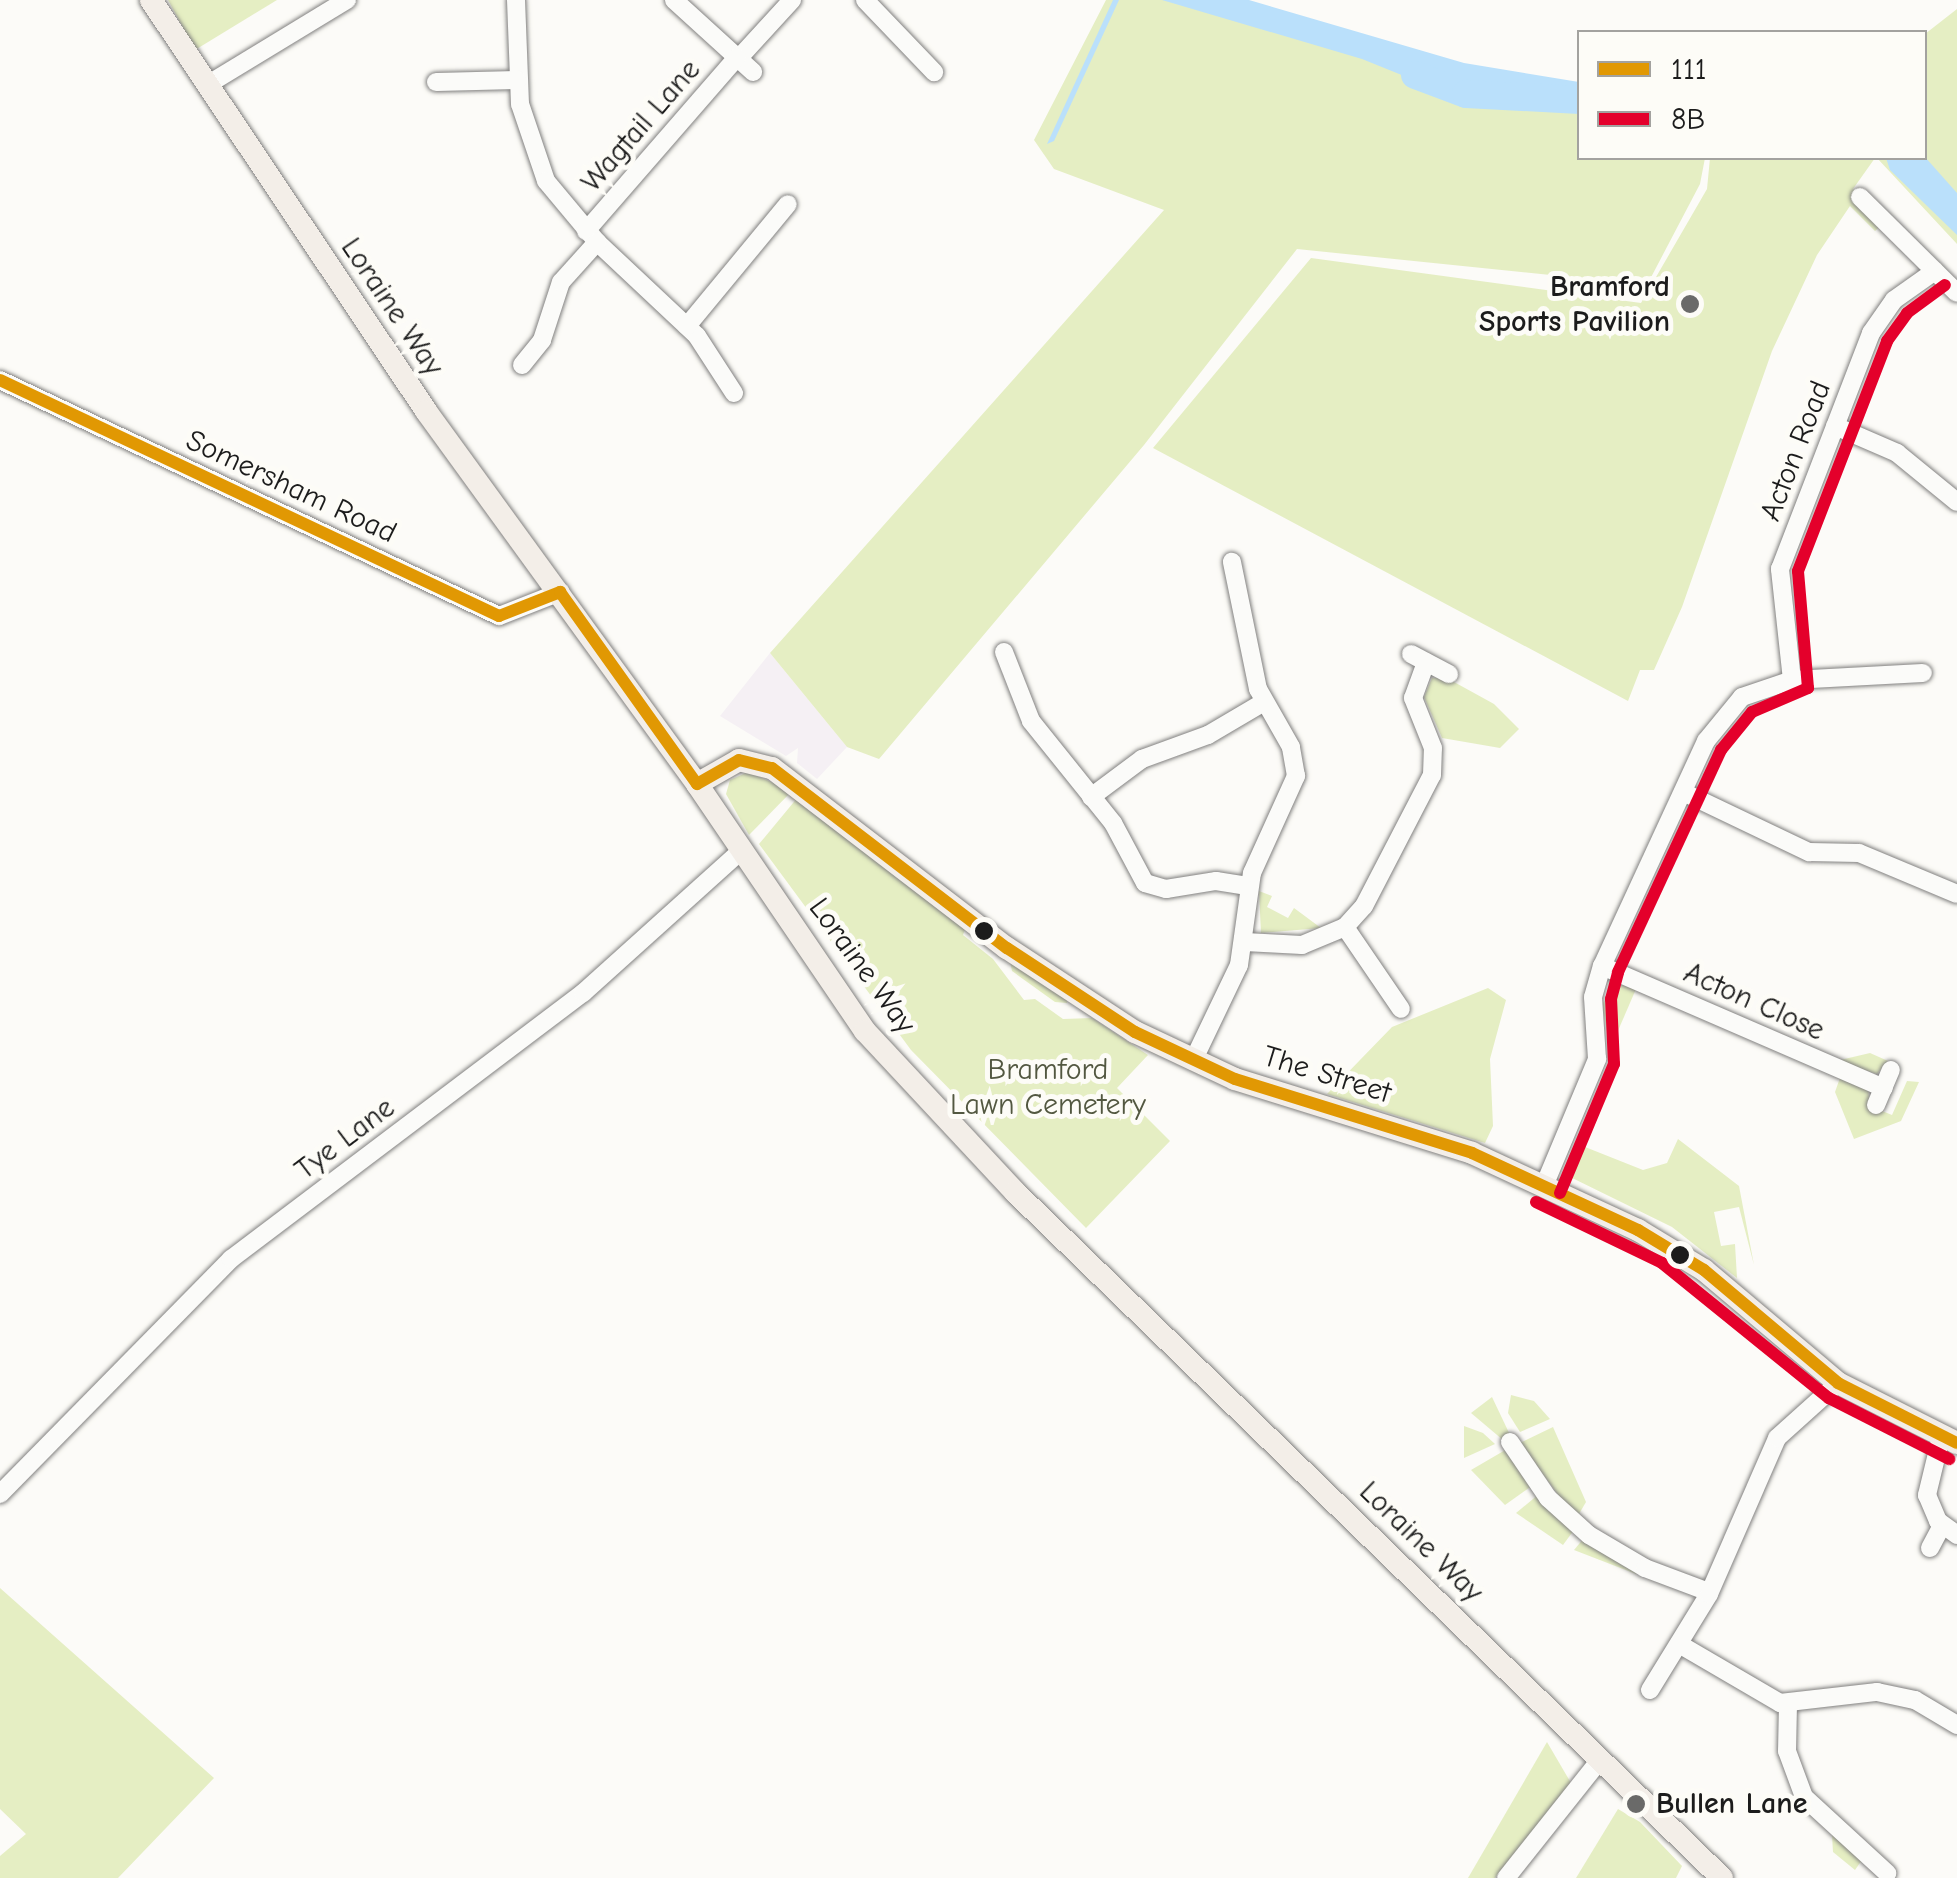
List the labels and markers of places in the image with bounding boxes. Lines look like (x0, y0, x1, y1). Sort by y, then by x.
place label: Bramford Sports Pavilion (1479, 269, 1670, 340)
marker: Bramford Sports Pavilion (1679, 293, 1701, 315)
unlabelled marker (974, 921, 994, 941)
unlabelled marker (1670, 1245, 1690, 1265)
place label: Bullen Lane (1656, 1786, 1807, 1822)
marker: Bullen Lane (1625, 1793, 1647, 1815)

